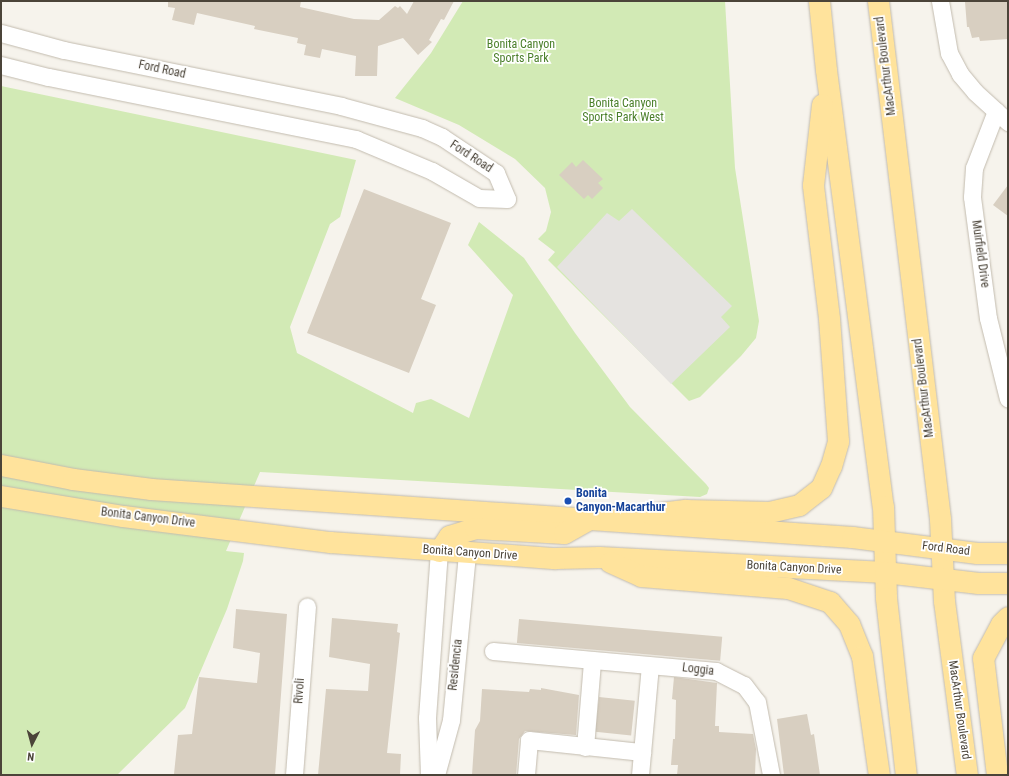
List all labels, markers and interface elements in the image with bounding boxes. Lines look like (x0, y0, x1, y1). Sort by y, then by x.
street label: MacArthur Boulevard (873, 16, 899, 116)
park label: Bonita Canyon Sports Park (487, 38, 555, 66)
street label: Ford Road (137, 58, 187, 82)
park label: Bonita Canyon Sports Park West (582, 97, 664, 125)
street label: Ford Road (447, 138, 495, 176)
street label: Muirfield Drive (968, 219, 992, 289)
street label: MacArthur Boulevard (911, 338, 937, 438)
place label: Bonita Canyon-Macarthur (576, 487, 666, 515)
marker: Bonita Canyon-Macarthur (563, 496, 573, 506)
street label: Bonita Canyon Drive (100, 505, 196, 531)
street label: Ford Road (921, 539, 971, 559)
street label: Bonita Canyon Drive (422, 543, 518, 563)
street label: Bonita Canyon Drive (746, 558, 842, 578)
street label: Residencia (446, 639, 466, 691)
street label: MacArthur Boulevard (945, 660, 973, 760)
street label: Loggia (681, 661, 715, 679)
street label: Rivoli (292, 678, 308, 704)
north arrow (12, 724, 52, 764)
text: N (27, 750, 35, 763)

